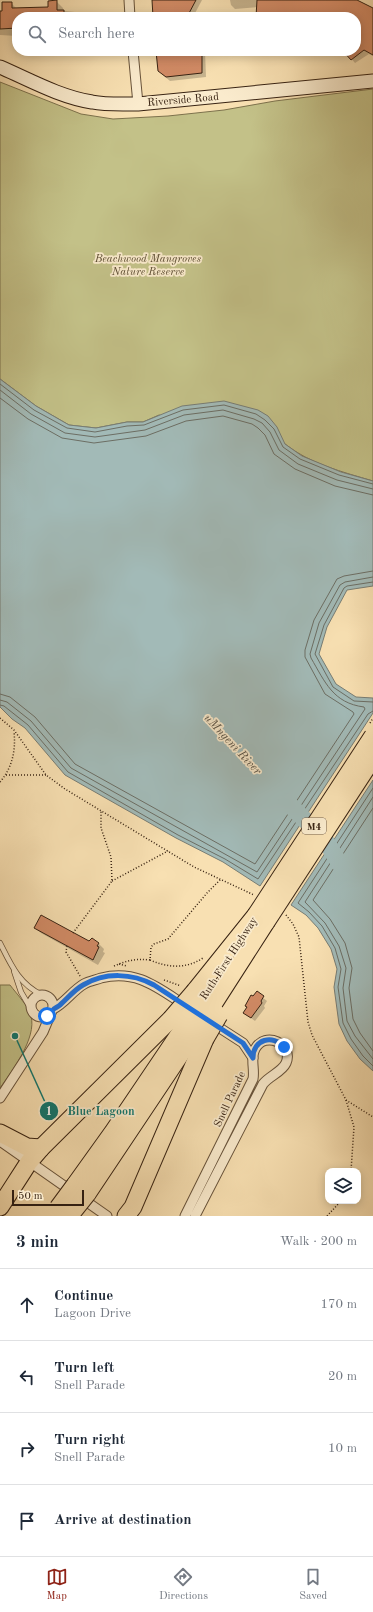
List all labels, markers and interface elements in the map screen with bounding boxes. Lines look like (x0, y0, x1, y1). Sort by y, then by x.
search box (12, 12, 361, 56)
icon: search (26, 23, 48, 45)
text: Search here (58, 27, 135, 42)
street label: Riverside Road (147, 92, 220, 109)
park label: Beachwood Mangroves Nature Reserve (94, 254, 202, 278)
water label: uMngeni River (201, 712, 264, 778)
road number: M4 (302, 818, 326, 834)
street label: Ruth First Highway (198, 915, 260, 1002)
route start (38, 1007, 56, 1025)
route end (275, 1038, 293, 1056)
street label: Snell Parade (213, 1070, 248, 1129)
callout: Blue Lagoon (39, 1099, 142, 1123)
text: 1 (46, 1106, 52, 1118)
text: Blue Lagoon (67, 1106, 135, 1118)
map controls (325, 1168, 361, 1204)
button: layers (325, 1168, 361, 1204)
scale bar (12, 1188, 84, 1207)
text: 50 m (18, 1191, 43, 1202)
text: 3 min (16, 1234, 59, 1251)
text: Walk · 200 m (280, 1235, 357, 1248)
text: Continue (54, 1289, 113, 1304)
icon: ahead (16, 1294, 38, 1316)
text: 170 m (320, 1298, 357, 1311)
text: Lagoon Drive (54, 1307, 131, 1320)
text: Turn left (54, 1361, 114, 1376)
icon: left (16, 1366, 38, 1388)
text: 20 m (328, 1370, 357, 1383)
text: Snell Parade (54, 1379, 125, 1392)
text: Turn right (54, 1433, 125, 1448)
icon: right (16, 1438, 38, 1460)
text: 10 m (328, 1442, 357, 1455)
text: Snell Parade (54, 1451, 125, 1464)
icon: arrive (16, 1510, 38, 1532)
text: Arrive at destination (54, 1513, 192, 1528)
tab: Map (46, 1566, 68, 1604)
tab: Directions (159, 1566, 208, 1604)
tab: Saved (299, 1566, 327, 1604)

